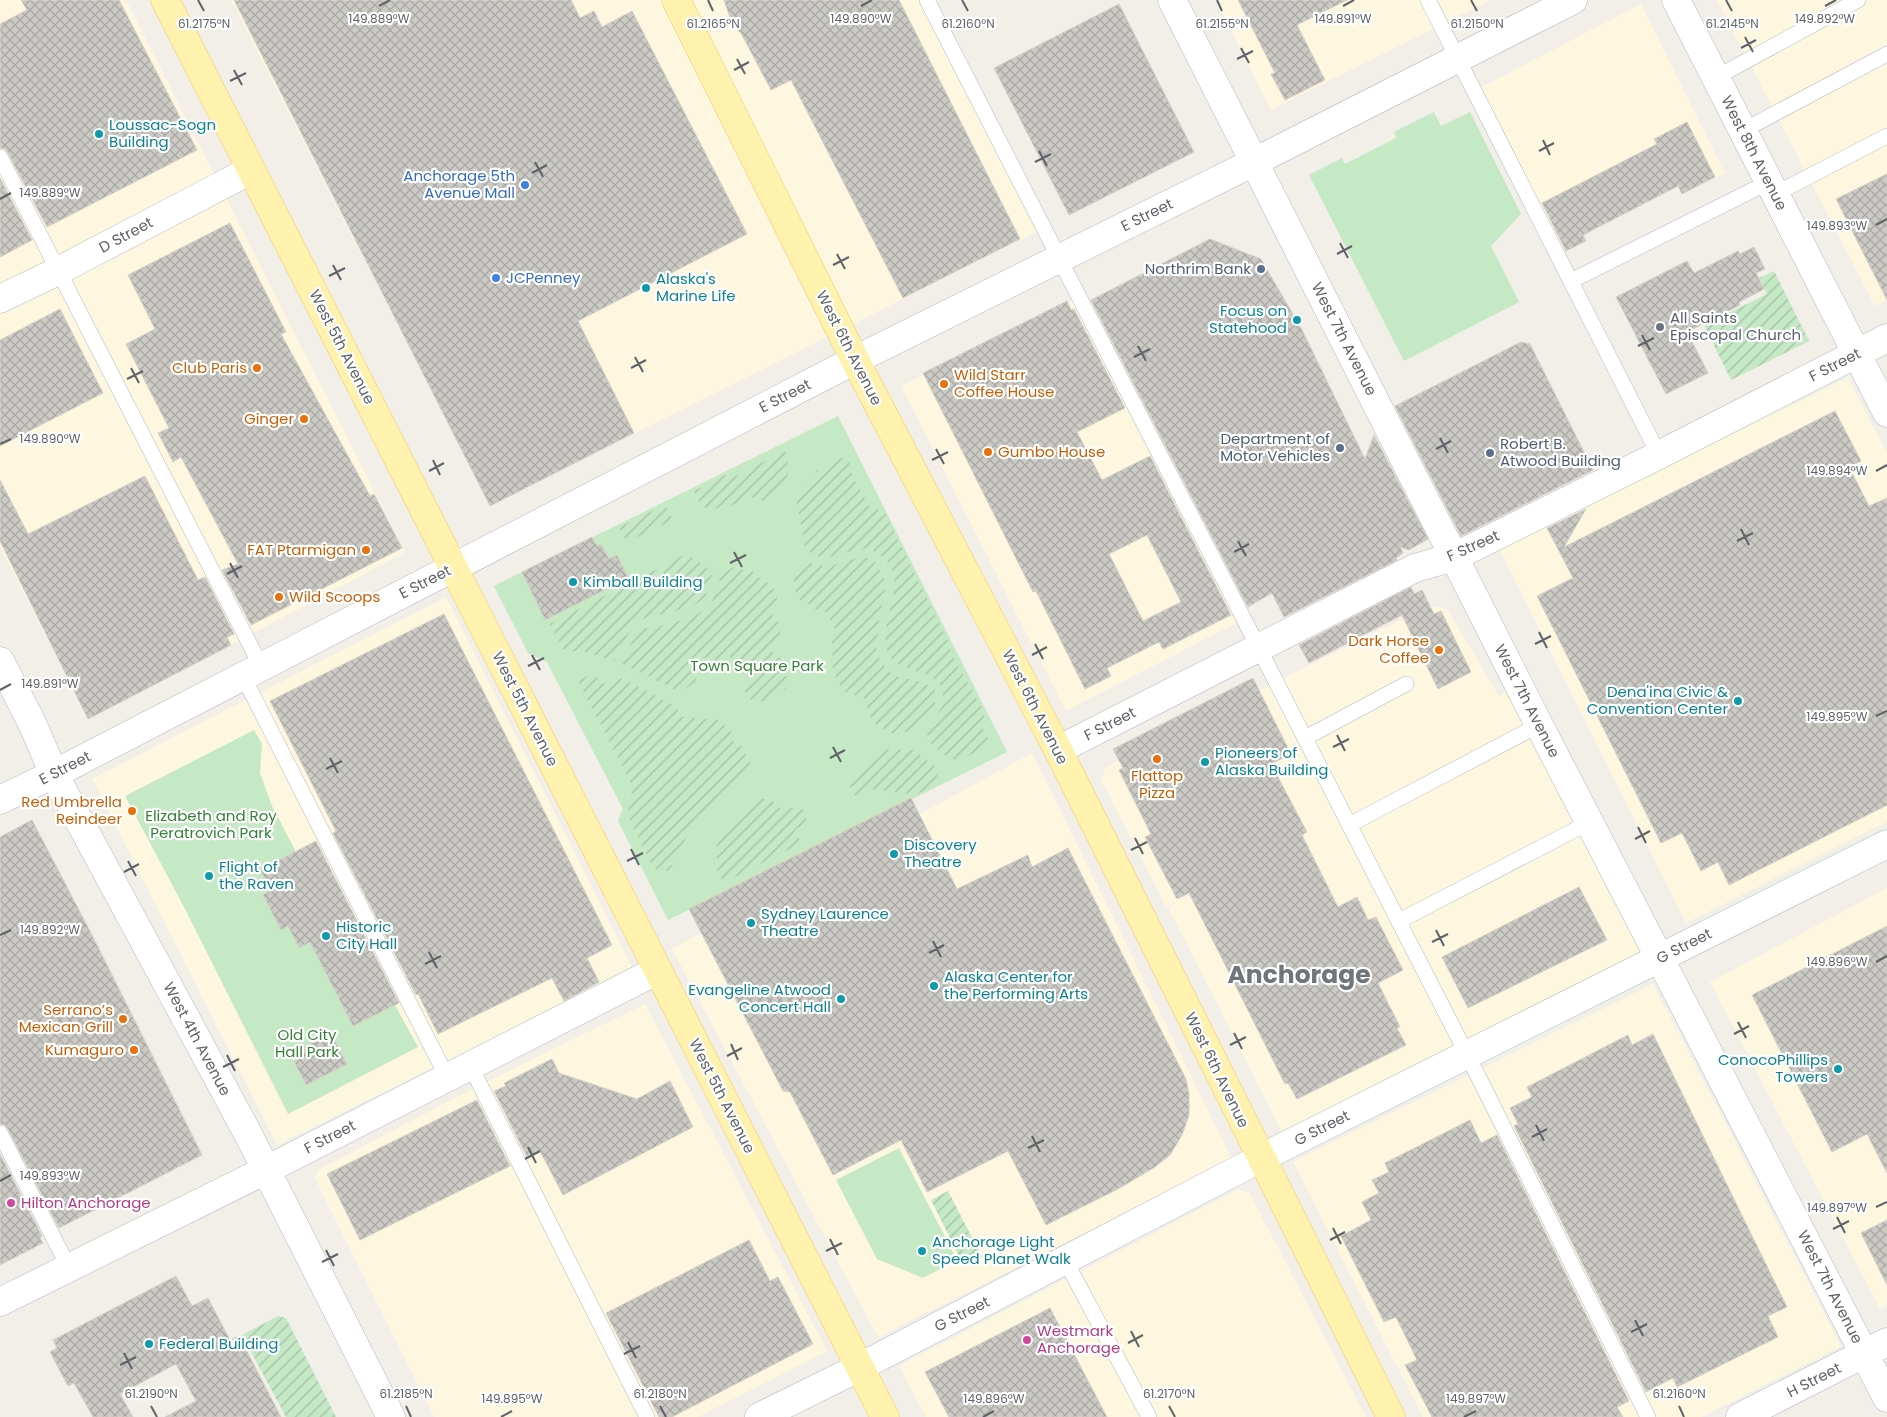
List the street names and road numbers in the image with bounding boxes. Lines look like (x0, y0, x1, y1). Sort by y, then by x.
street label: West 8th Avenue (1716, 92, 1792, 214)
street label: E Street (1117, 193, 1176, 236)
street label: D Street (95, 212, 157, 258)
street label: West 7th Avenue (1307, 278, 1382, 399)
street label: West 5th Avenue (304, 286, 380, 408)
street label: West 6th Avenue (811, 287, 887, 409)
street label: F Street (1805, 343, 1864, 387)
street label: E Street (755, 374, 814, 418)
street label: F Street (1443, 525, 1502, 566)
street label: E Street (395, 560, 454, 604)
street label: West 7th Avenue (1490, 640, 1565, 761)
street label: West 6th Avenue (997, 646, 1073, 768)
street label: West 5th Avenue (487, 648, 563, 770)
street label: F Street (1080, 702, 1139, 746)
street label: E Street (35, 746, 94, 790)
street label: G Street (1652, 923, 1715, 968)
street label: West 4th Avenue (159, 978, 236, 1099)
street label: West 6th Avenue (1180, 1008, 1255, 1131)
street label: West 5th Avenue (684, 1035, 760, 1157)
street label: G Street (1290, 1105, 1353, 1150)
street label: F Street (300, 1115, 359, 1159)
street label: West 7th Avenue (1793, 1226, 1868, 1347)
street label: G Street (930, 1291, 993, 1336)
street label: H Street (1783, 1357, 1845, 1402)

